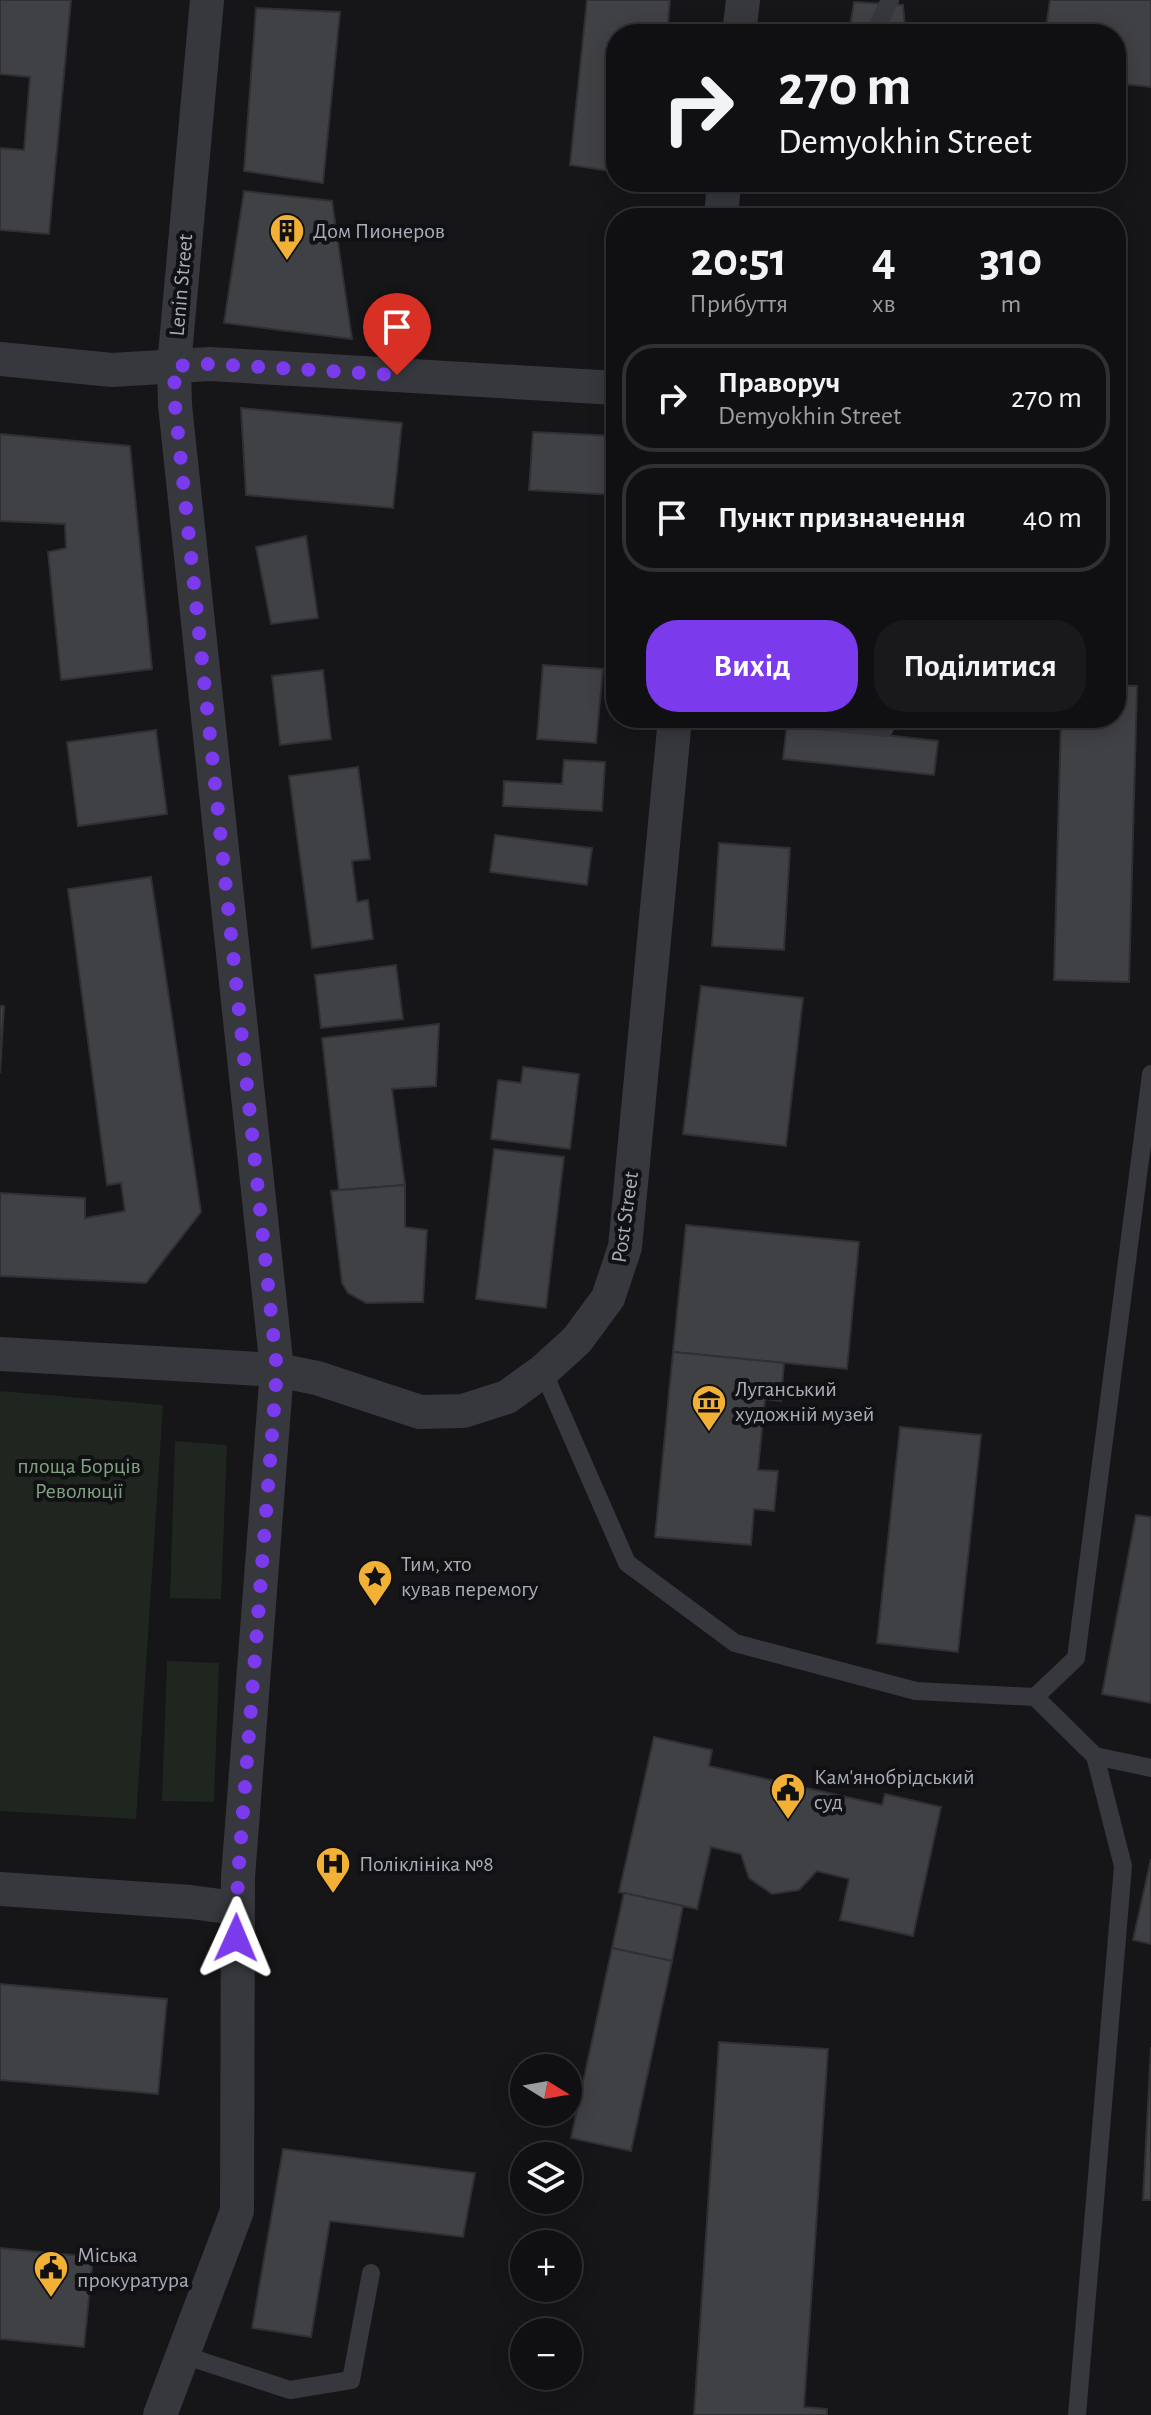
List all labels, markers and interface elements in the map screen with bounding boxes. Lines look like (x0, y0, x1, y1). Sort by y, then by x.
icon: right (646, 56, 750, 160)
text: 270 m (778, 59, 911, 115)
text: Demyokhin Street (778, 124, 1032, 160)
building icon: Дом Пионеров (268, 212, 306, 262)
place label: Дом Пионеров (313, 220, 445, 242)
street label: Lenin Street (166, 233, 196, 337)
text: 20:51 (691, 237, 787, 285)
text: 4 (872, 237, 896, 285)
text: 310 (979, 237, 1042, 285)
text: Прибуття (690, 291, 788, 317)
text: хв (872, 291, 896, 317)
text: m (1000, 291, 1021, 317)
pin (363, 293, 431, 375)
icon: arrive (375, 305, 419, 349)
text: Праворуч (718, 368, 840, 398)
icon: right (650, 376, 694, 420)
text: 270 m (1011, 383, 1082, 413)
text: Demyokhin Street (718, 403, 901, 429)
icon: arrive (650, 496, 694, 540)
text: Пункт призначення (718, 503, 966, 533)
text: 40 m (1023, 503, 1082, 533)
button: Вихід (646, 620, 858, 712)
button: Поділитися (874, 620, 1086, 712)
street label: Post Street (608, 1170, 642, 1264)
place label: Луганський художній музей (735, 1378, 874, 1425)
museum icon: Луганський художній музей (690, 1383, 728, 1433)
park label: площа Борців Революції (17, 1455, 141, 1502)
place label: Тим, хто кував перемогу (401, 1553, 539, 1600)
place icon: Тим, хто кував перемогу (356, 1558, 394, 1608)
place label: Кам'янобрідський суд (814, 1766, 975, 1813)
public building icon: Кам'янобрідський суд (769, 1771, 807, 1821)
hospital icon: Поліклініка №8 (314, 1845, 352, 1895)
place label: Поліклініка №8 (359, 1853, 494, 1875)
position arrow (194, 1896, 278, 1980)
north arrow (510, 2054, 582, 2126)
map controls (510, 2054, 582, 2390)
button: layers (510, 2142, 582, 2214)
button: + (510, 2230, 582, 2302)
place label: Міська прокуратура (77, 2244, 189, 2291)
public building icon: Міська прокуратура (32, 2249, 70, 2299)
button: − (510, 2318, 582, 2390)

